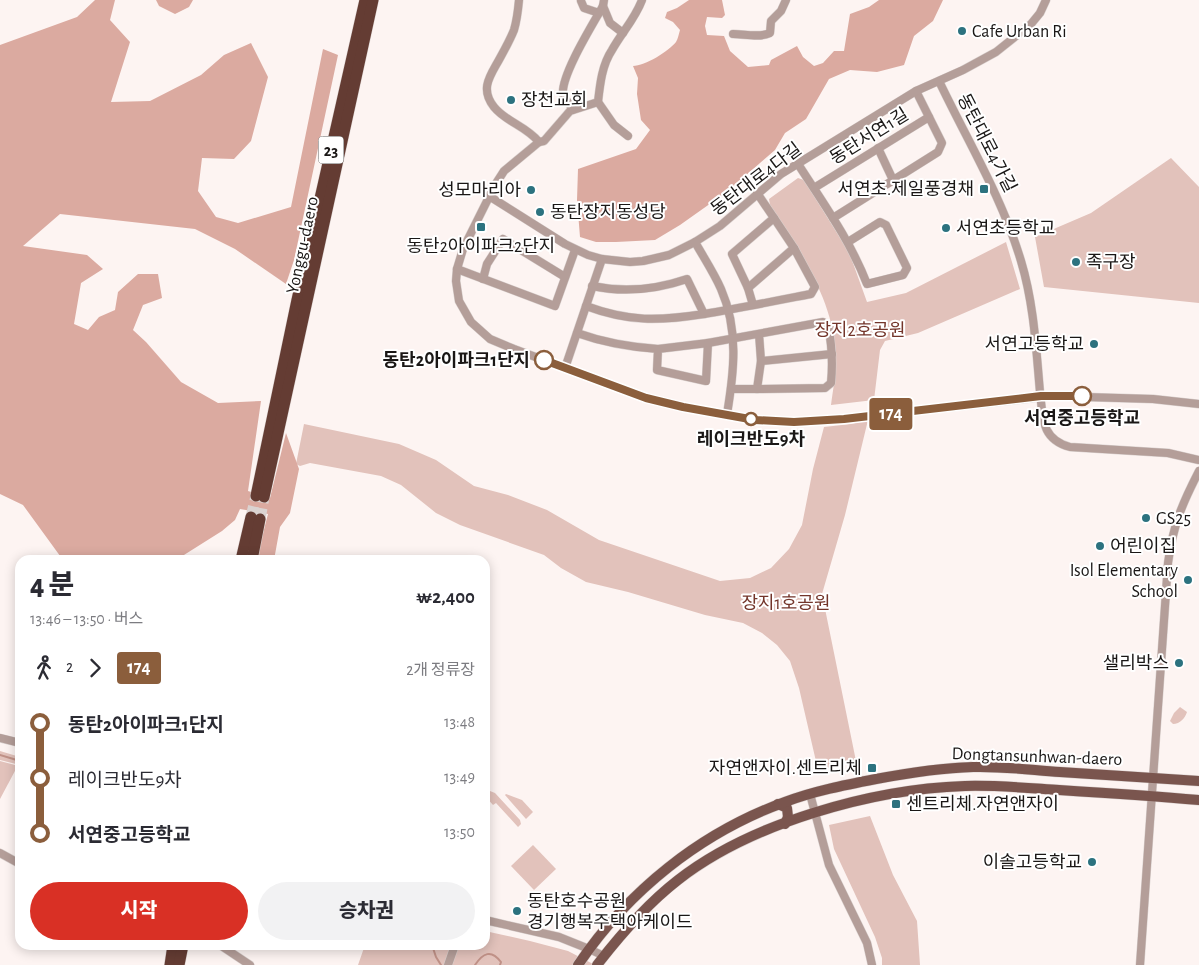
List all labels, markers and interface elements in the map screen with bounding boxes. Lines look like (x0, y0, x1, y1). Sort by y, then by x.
place label: Cafe Urban Ri (972, 23, 1067, 41)
marker: Cafe Urban Ri (956, 25, 968, 37)
place label: 장천교회 (521, 90, 587, 110)
street label: 동탄대로4가길 (954, 90, 1020, 196)
marker: 장천교회 (505, 94, 517, 106)
street label: 동탄서연1길 (826, 104, 912, 168)
road number: 23 (318, 136, 344, 164)
street label: 동탄대로4다길 (707, 139, 805, 219)
place label: 서연초.제일풍경채 (837, 179, 974, 199)
place label: 성모마리아 (438, 180, 521, 200)
marker: 서연초.제일풍경채 (978, 183, 990, 195)
marker: 성모마리아 (525, 184, 537, 196)
street label: Yonggu-daero (284, 195, 322, 296)
place label: 동탄장지동성당 (550, 202, 666, 222)
marker: 동탄장지동성당 (534, 206, 546, 218)
place label: 서연초등학교 (956, 219, 1055, 238)
marker: 동탄2아이파크2단지 (475, 221, 487, 233)
marker: 서연초등학교 (940, 222, 952, 234)
place label: 동탄2아이파크2단지 (407, 236, 555, 256)
place label: 족구장 (1086, 252, 1136, 272)
marker: 족구장 (1070, 256, 1082, 268)
park label: 장지2호공원 (815, 320, 906, 340)
place label: 서연고등학교 (985, 335, 1084, 354)
marker: 서연고등학교 (1088, 338, 1100, 350)
marker: 동탄2아이파크1단지 (534, 350, 554, 370)
place label: 동탄2아이파크1단지 (383, 351, 530, 370)
marker: 서연중고등학교 (1072, 386, 1092, 406)
line badge: 174 (862, 398, 920, 430)
text: 174 (879, 405, 903, 423)
place label: 서연중고등학교 (1024, 408, 1140, 428)
marker: 레이크반도9차 (744, 412, 758, 426)
place label: 레이크반도9차 (697, 430, 805, 449)
place label: GS25 (1156, 510, 1191, 528)
marker: GS25 (1140, 512, 1152, 524)
place label: 어린이집 (1110, 536, 1176, 556)
marker: 어린이집 (1094, 540, 1106, 552)
place label: Isol Elementary School (1070, 562, 1178, 601)
text: 4 분 (30, 572, 74, 600)
marker: Isol Elementary School (1182, 574, 1194, 586)
text: ₩2,400 (416, 588, 475, 607)
park label: 장지1호공원 (742, 593, 831, 613)
text: 13:46 – 13:50 · 버스 (30, 611, 143, 627)
place label: 샐리박스 (1103, 653, 1169, 673)
icon: walk (30, 654, 58, 682)
icon: forward (81, 654, 109, 682)
marker: 샐리박스 (1173, 657, 1185, 669)
text: 2 (66, 659, 73, 675)
text: 174 (127, 659, 151, 677)
text: 2개 정류장 (406, 662, 475, 678)
text: 13:48 (444, 714, 475, 730)
text: 동탄2아이파크1단지 (68, 716, 224, 735)
street label: Dongtansunhwan-daero (951, 745, 1123, 769)
place label: 자연앤자이.센트리체 (709, 758, 862, 778)
marker: 자연앤자이.센트리체 (866, 762, 878, 774)
text: 13:49 (444, 769, 475, 785)
text: 레이크반도9차 (68, 771, 182, 790)
place label: 센트리체.자연앤자이 (906, 794, 1059, 814)
marker: 센트리체.자연앤자이 (890, 798, 902, 810)
text: 13:50 (444, 824, 475, 840)
text: 서연중고등학교 (68, 826, 190, 845)
place label: 이솔고등학교 (983, 852, 1082, 872)
marker: 이솔고등학교 (1086, 856, 1098, 868)
button: 시작 (30, 882, 248, 940)
button: 승차권 (258, 882, 475, 940)
place label: 동탄호수공원 경기행복주택아케이드 (527, 891, 693, 932)
marker: 동탄호수공원 경기행복주택아케이드 (511, 905, 523, 917)

